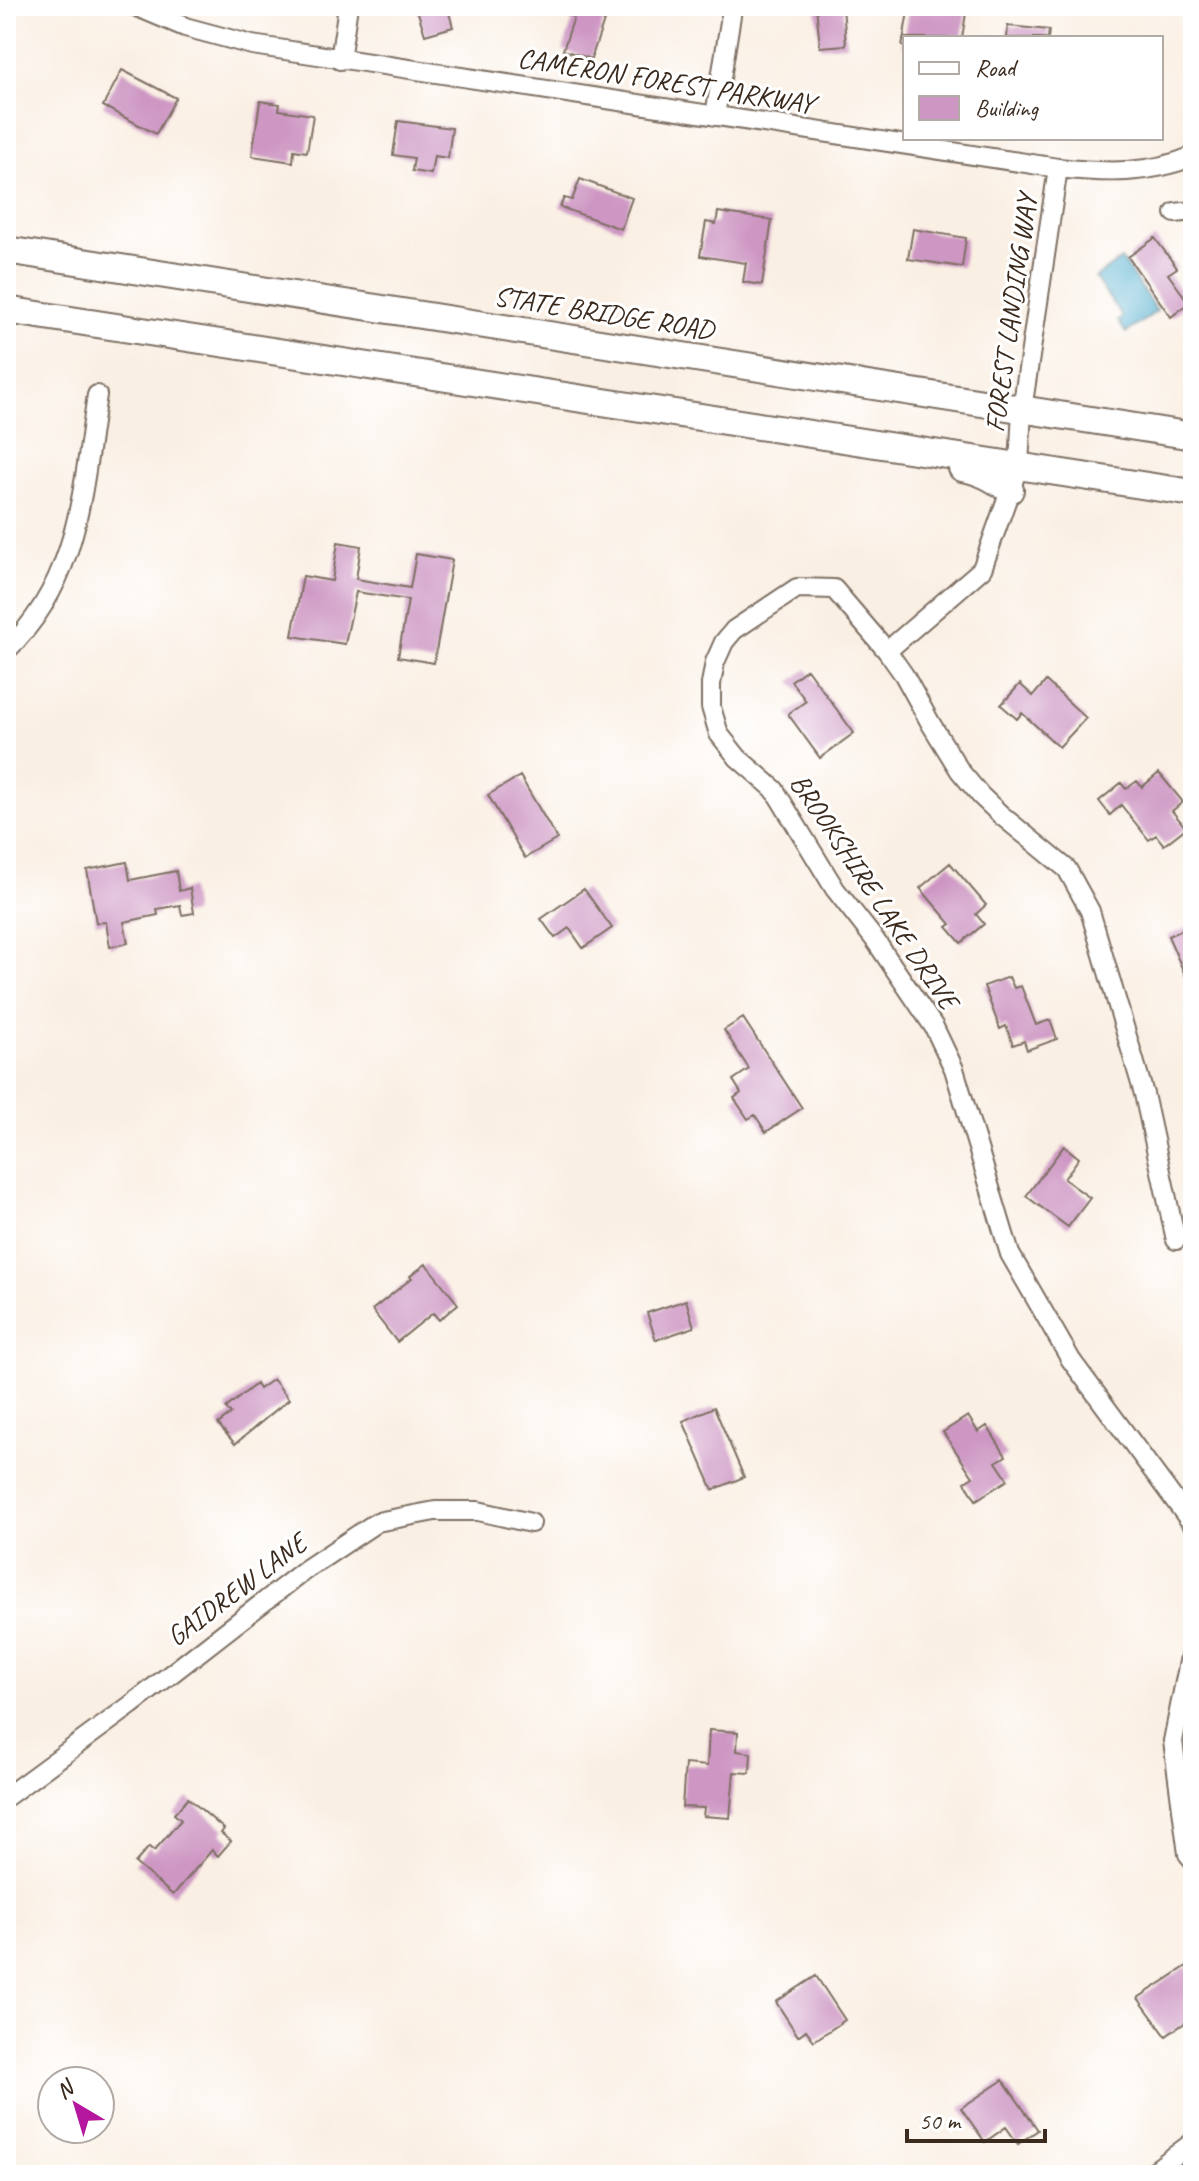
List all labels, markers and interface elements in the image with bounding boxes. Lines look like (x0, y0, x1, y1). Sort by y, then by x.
legend (903, 36, 1163, 140)
street label: CAMERON FOREST PARKWAY (516, 40, 822, 122)
text: Road (975, 53, 1019, 83)
text: Building (975, 93, 1040, 123)
street label: FOREST LANDING WAY (976, 188, 1045, 434)
street label: STATE BRIDGE ROAD (492, 278, 719, 348)
street label: BROOKSHIRE LAKE DRIVE (783, 767, 968, 1019)
street label: GAIDREW LANE (159, 1523, 316, 1653)
north arrow (36, 2065, 116, 2145)
text: N (50, 2073, 81, 2105)
scale bar (907, 2093, 1045, 2143)
text: 50 m (919, 2106, 962, 2136)

